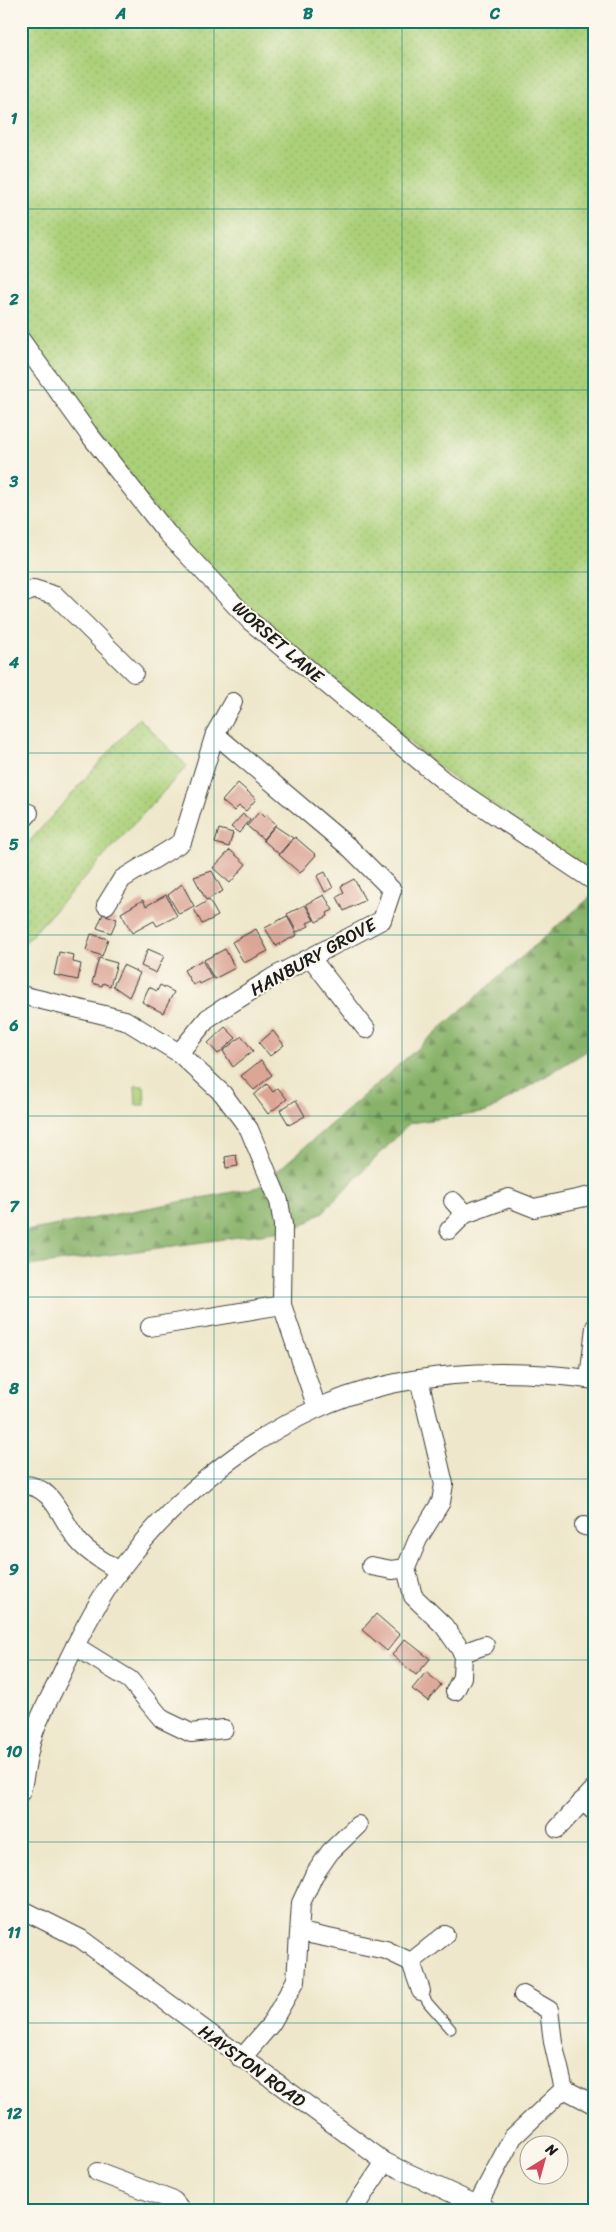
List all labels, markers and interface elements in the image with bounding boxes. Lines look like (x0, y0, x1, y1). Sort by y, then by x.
text: A (115, 0, 126, 28)
text: B (303, 0, 314, 28)
text: C (489, 0, 501, 28)
text: 1 (11, 104, 18, 133)
text: 2 (8, 285, 19, 314)
text: 3 (9, 467, 19, 496)
street label: WORSET LANE (225, 593, 332, 692)
text: 4 (8, 648, 19, 677)
text: 5 (9, 830, 19, 859)
street label: HANBURY GROVE (244, 908, 383, 1005)
text: 6 (8, 1011, 19, 1040)
text: 7 (9, 1192, 20, 1221)
text: 8 (8, 1374, 19, 1403)
text: 9 (9, 1555, 19, 1584)
text: 10 (6, 1737, 22, 1766)
text: 11 (7, 1918, 21, 1947)
street label: HAYSTON ROAD (191, 2016, 313, 2116)
text: 12 (6, 2099, 23, 2128)
north arrow (518, 2134, 568, 2184)
text: N (539, 2137, 563, 2163)

